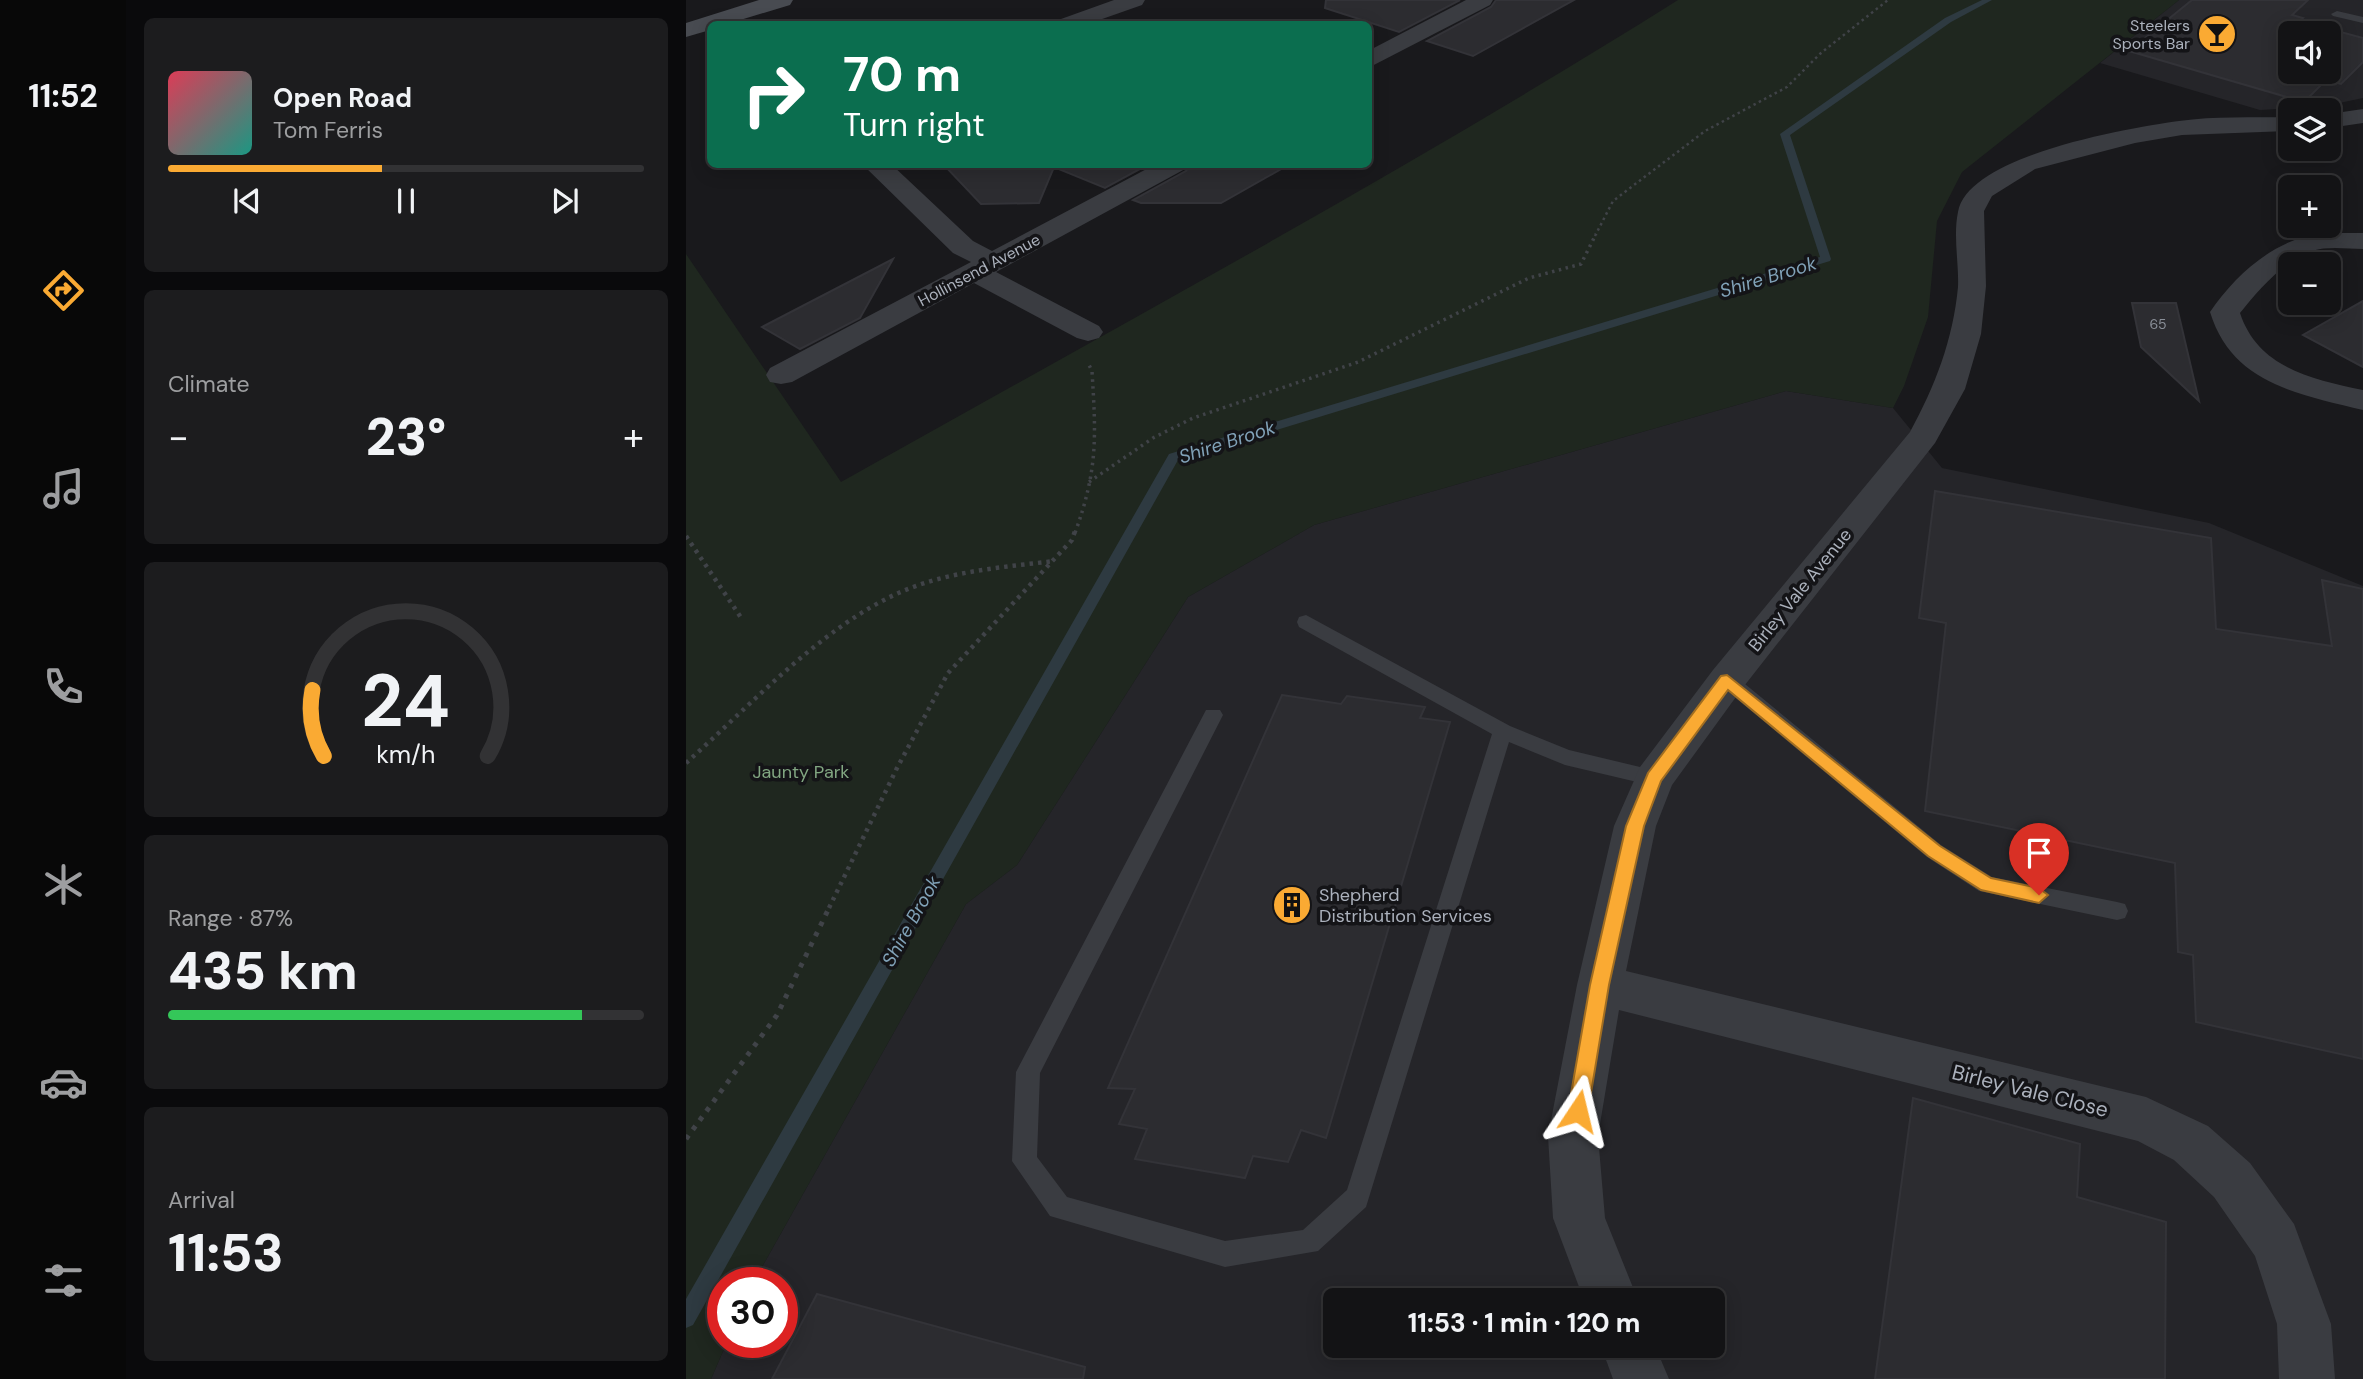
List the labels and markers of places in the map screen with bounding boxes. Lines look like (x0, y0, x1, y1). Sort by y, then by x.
bar icon: Steelers Sports Bar (2196, 13, 2238, 55)
place label: Steelers Sports Bar (2112, 15, 2190, 54)
pin (2009, 823, 2069, 895)
place label: Shepherd Distribution Services (1319, 883, 1492, 928)
building icon: Shepherd Distribution Services (1271, 884, 1313, 926)

